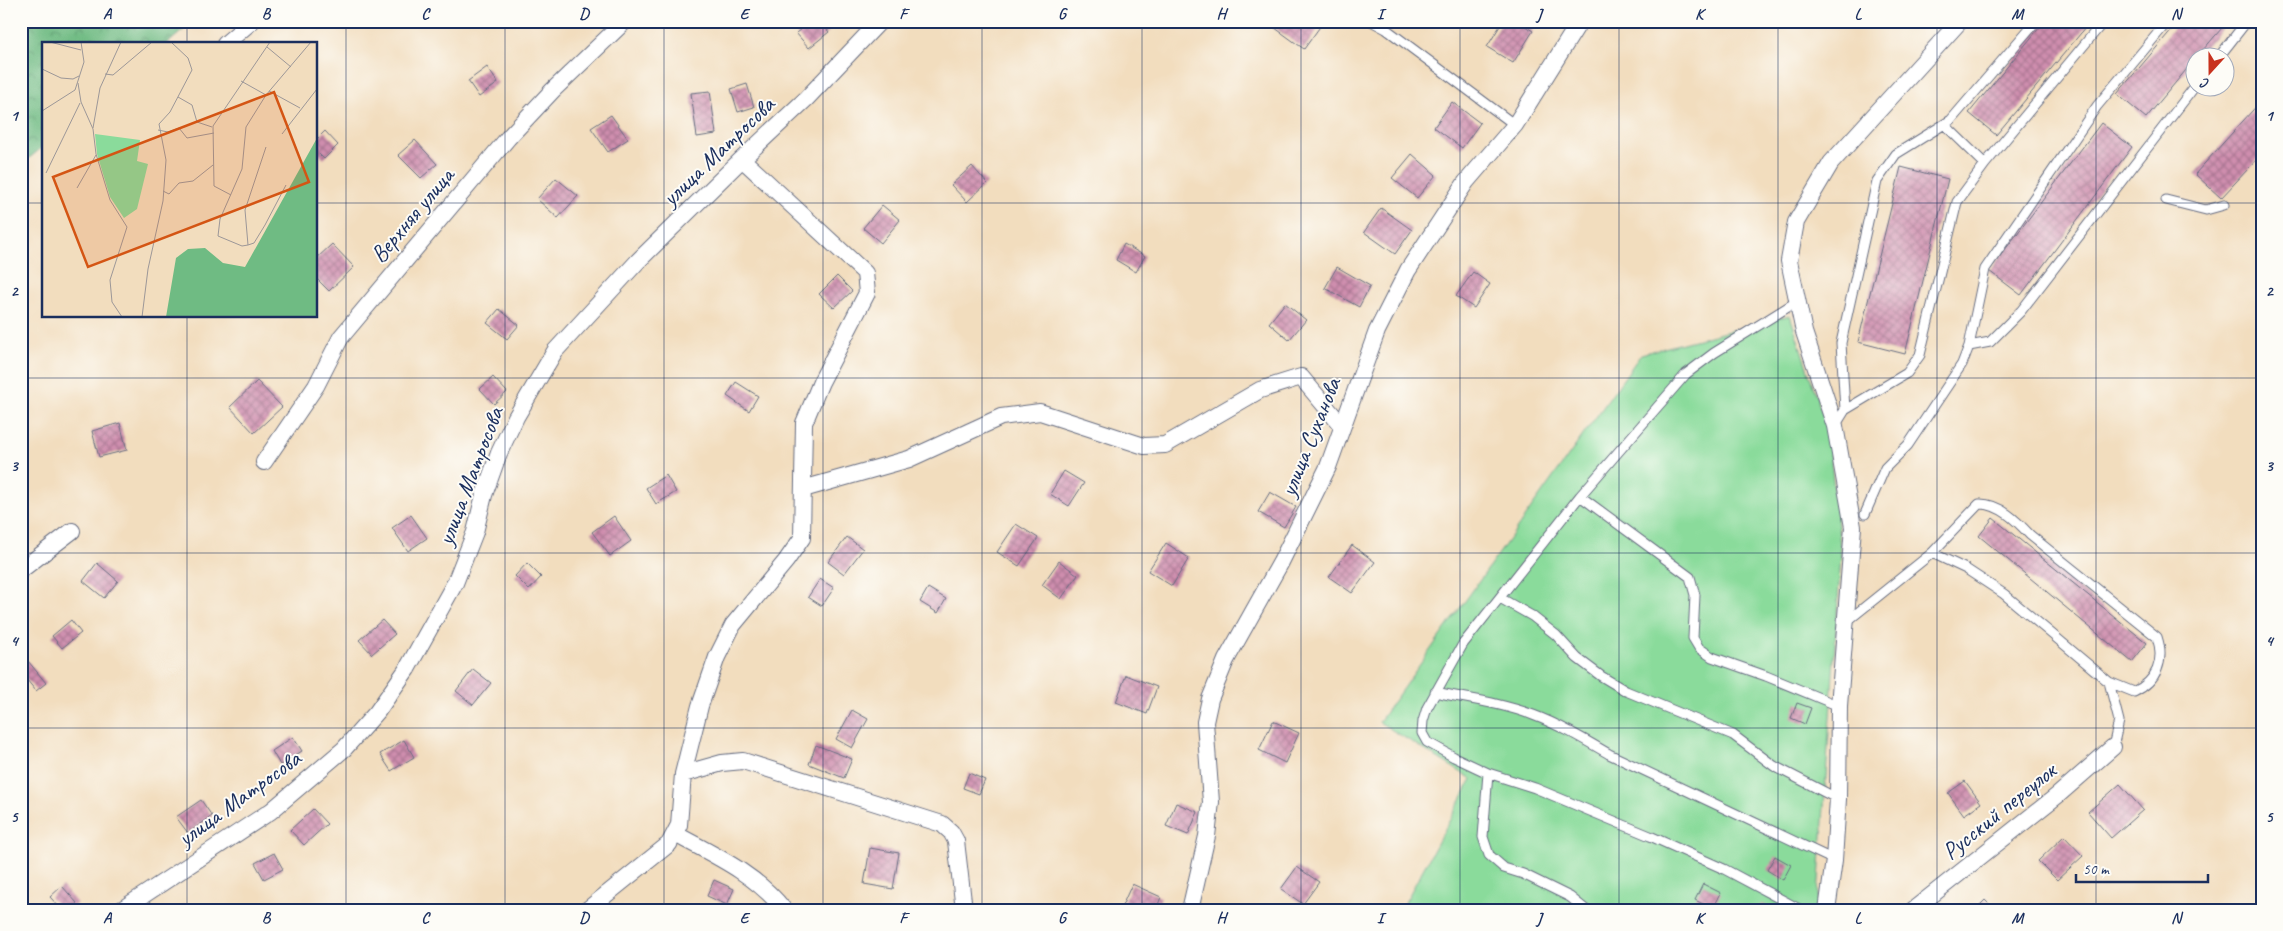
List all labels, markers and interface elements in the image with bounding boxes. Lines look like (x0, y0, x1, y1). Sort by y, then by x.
text: A (103, 4, 113, 24)
text: B (262, 4, 272, 24)
text: C (421, 4, 431, 24)
text: D (579, 4, 590, 24)
text: E (740, 4, 751, 24)
text: F (899, 4, 910, 24)
text: G (1058, 4, 1068, 24)
text: H (1216, 4, 1228, 24)
text: I (1377, 4, 1387, 24)
text: J (1535, 4, 1544, 24)
text: K (1695, 4, 1707, 24)
text: L (1855, 4, 1863, 24)
text: M (2011, 4, 2025, 24)
text: N (2171, 4, 2184, 24)
inset map (42, 42, 318, 318)
north arrow (2186, 48, 2236, 98)
text: С (2197, 74, 2212, 93)
street label: улица Матросова (654, 89, 782, 214)
text: 1 (10, 106, 19, 126)
text: 1 (2265, 106, 2274, 126)
street label: Верхняя улица (364, 160, 462, 269)
text: 2 (10, 281, 19, 301)
text: 2 (2265, 281, 2274, 301)
street label: улица Суханова (1272, 372, 1348, 503)
street label: улица Матросова (429, 401, 511, 551)
text: 3 (10, 456, 19, 476)
text: 3 (2265, 456, 2274, 476)
text: 4 (10, 631, 19, 651)
text: 4 (2265, 631, 2274, 651)
street label: улица Матросова (170, 742, 308, 854)
street label: Русский переулок (1936, 754, 2064, 866)
text: 5 (11, 807, 20, 827)
text: 5 (2266, 807, 2275, 827)
scale bar (2076, 851, 2208, 883)
text: 50 m (2083, 860, 2110, 879)
text: A (103, 908, 113, 928)
text: B (262, 908, 272, 928)
text: C (421, 908, 431, 928)
text: D (579, 908, 590, 928)
text: E (740, 908, 751, 928)
text: F (899, 908, 910, 928)
text: G (1058, 908, 1068, 928)
text: H (1216, 908, 1228, 928)
text: I (1377, 908, 1387, 928)
text: J (1535, 908, 1544, 928)
text: K (1695, 908, 1707, 928)
text: L (1855, 908, 1863, 928)
text: M (2011, 908, 2025, 928)
text: N (2171, 908, 2184, 928)

